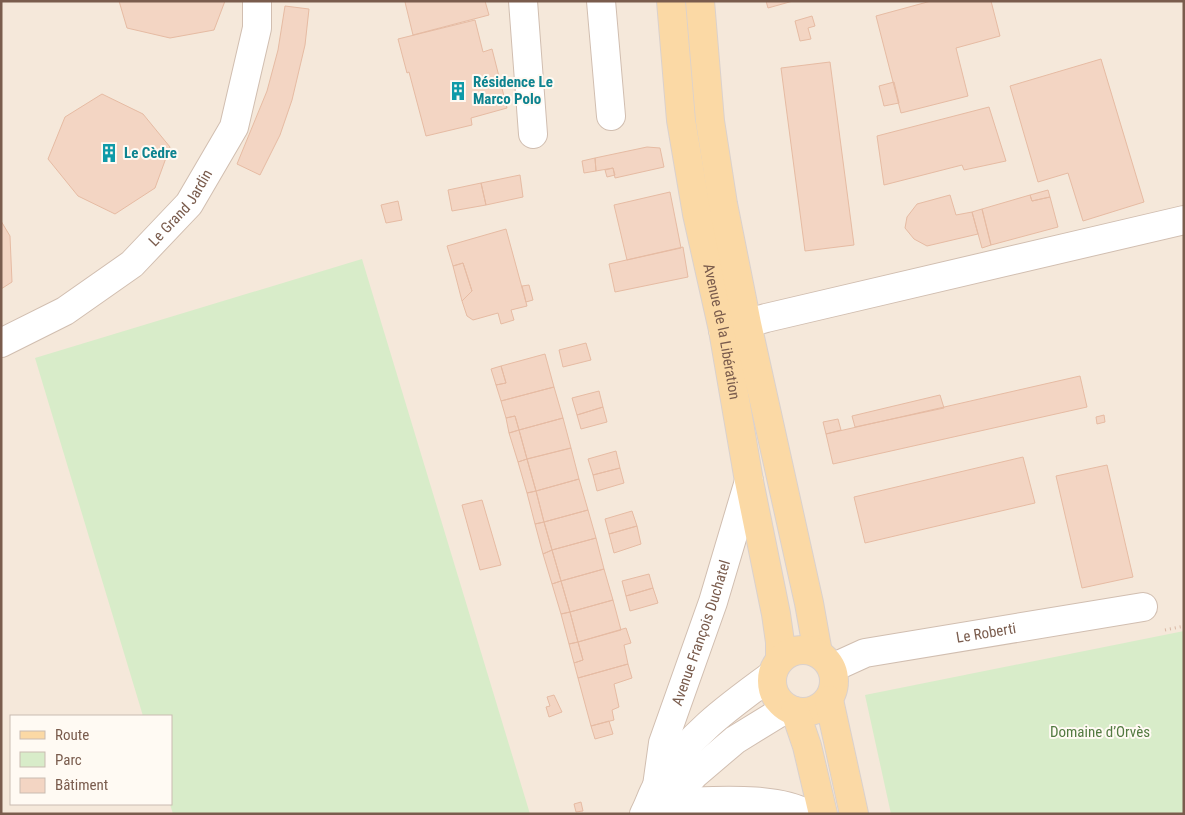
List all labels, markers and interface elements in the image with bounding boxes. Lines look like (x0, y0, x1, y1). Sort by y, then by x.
place label: Résidence Le Marco Polo (473, 73, 553, 108)
building icon: Résidence Le Marco Polo (447, 80, 469, 102)
building icon: Le Cèdre (98, 142, 120, 164)
place label: Le Cèdre (124, 144, 177, 162)
street label: Le Grand Jardin (145, 166, 216, 250)
street label: Avenue de la Libération (699, 262, 744, 401)
street label: Avenue François Duchatel (668, 558, 734, 708)
street label: Le Roberti (955, 619, 1017, 647)
legend (10, 715, 172, 805)
park label: Domaine d’Orvès (1050, 723, 1150, 741)
text: Route (55, 726, 89, 744)
text: Parc (55, 751, 82, 769)
text: Bâtiment (55, 776, 108, 794)

